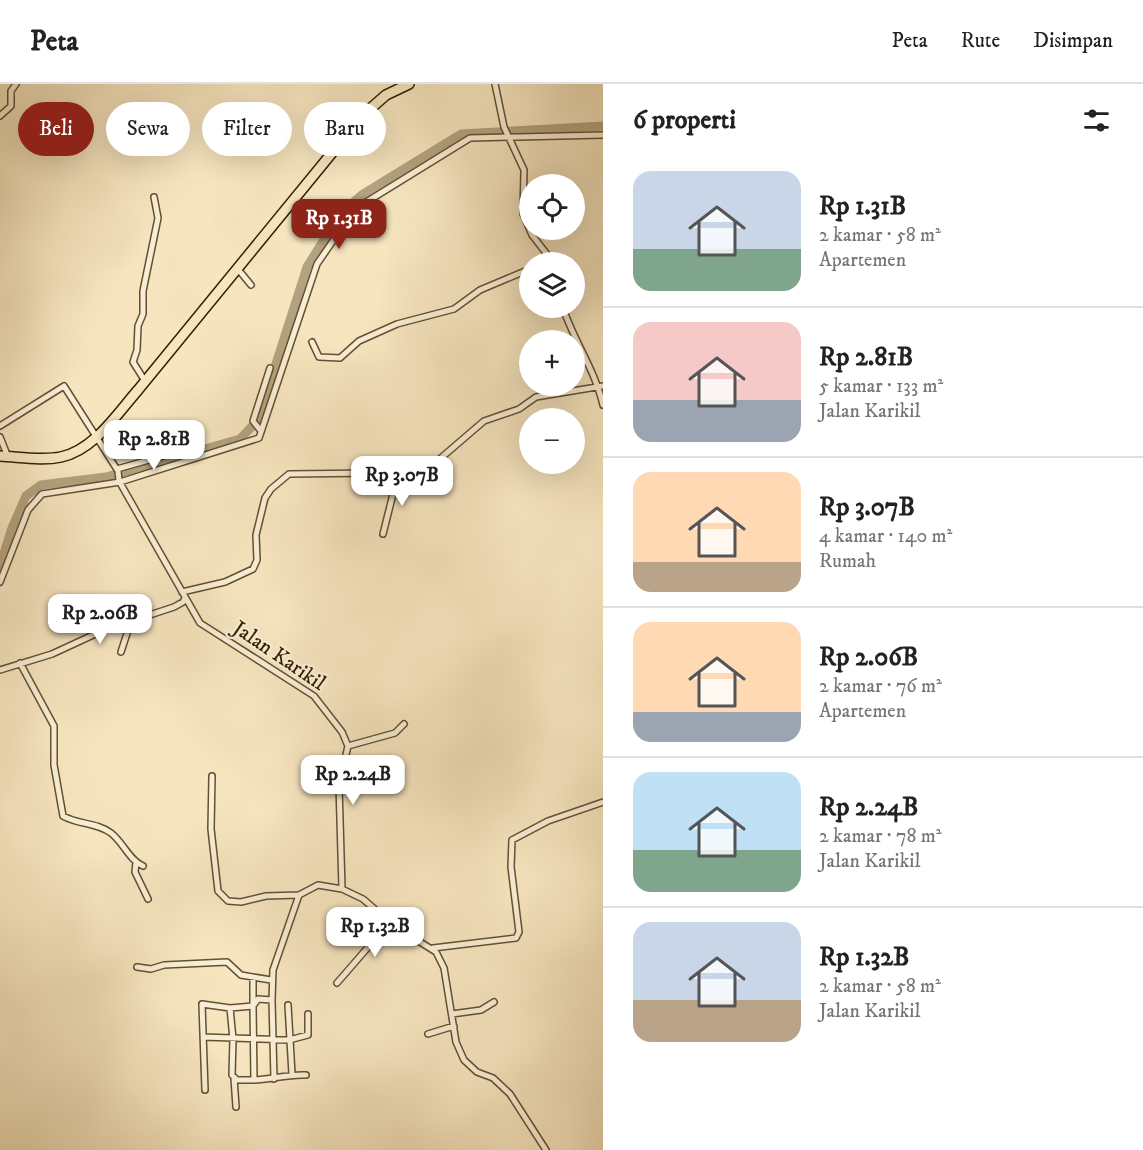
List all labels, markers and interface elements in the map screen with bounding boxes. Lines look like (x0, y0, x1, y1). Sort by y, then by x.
text: Peta (30, 24, 78, 59)
text: Peta (892, 28, 928, 54)
text: Rute (961, 28, 1000, 54)
text: Disimpan (1033, 28, 1113, 54)
chip: Beli (18, 102, 94, 156)
chip: Sewa (106, 102, 190, 156)
chip: Filter (202, 102, 292, 156)
chip: Baru (304, 102, 386, 156)
text: 6 properti (633, 104, 736, 137)
icon: filters (1080, 104, 1113, 137)
map controls (519, 174, 585, 474)
button: locate (519, 174, 585, 240)
text: Rp 1.31B (819, 190, 906, 223)
icon: home (681, 195, 753, 267)
pin: Rp 1.31B (277, 199, 401, 250)
text: Rp 1.31B (305, 206, 373, 231)
text: 2 kamar · 58 m² (819, 223, 941, 248)
text: Apartemen (819, 248, 906, 273)
button: layers (519, 252, 585, 318)
button: + (519, 330, 585, 396)
text: Rp 2.81B (819, 341, 913, 374)
icon: home (681, 346, 753, 418)
text: 5 kamar · 133 m² (819, 374, 943, 399)
text: Jalan Karikil (819, 399, 921, 424)
button: − (519, 408, 585, 474)
pin: Rp 2.81B (92, 420, 216, 471)
text: Rp 2.81B (118, 427, 190, 452)
pin: Rp 3.07B (340, 456, 464, 507)
text: Rp 3.07B (365, 463, 439, 488)
text: Rp 3.07B (819, 491, 915, 524)
icon: home (681, 496, 753, 568)
text: 4 kamar · 140 m² (819, 524, 952, 549)
text: Rumah (819, 549, 876, 574)
pin: Rp 2.06B (38, 594, 162, 645)
text: Rp 2.06B (62, 601, 138, 626)
street label: Jalan Karikil (226, 614, 331, 697)
text: Rp 2.06B (819, 641, 918, 674)
icon: home (681, 646, 753, 718)
text: 2 kamar · 76 m² (819, 674, 942, 699)
text: Apartemen (819, 699, 906, 724)
pin: Rp 2.24B (291, 755, 415, 806)
text: Rp 2.24B (315, 762, 391, 787)
text: Rp 2.24B (819, 791, 918, 824)
icon: home (681, 796, 753, 868)
text: 2 kamar · 78 m² (819, 824, 942, 849)
text: Jalan Karikil (819, 849, 921, 874)
pin: Rp 1.32B (313, 907, 437, 958)
text: Rp 1.32B (340, 914, 410, 939)
text: Rp 1.32B (819, 941, 910, 974)
icon: home (681, 946, 753, 1018)
text: 2 kamar · 58 m² (819, 974, 941, 999)
text: Jalan Karikil (819, 999, 921, 1024)

